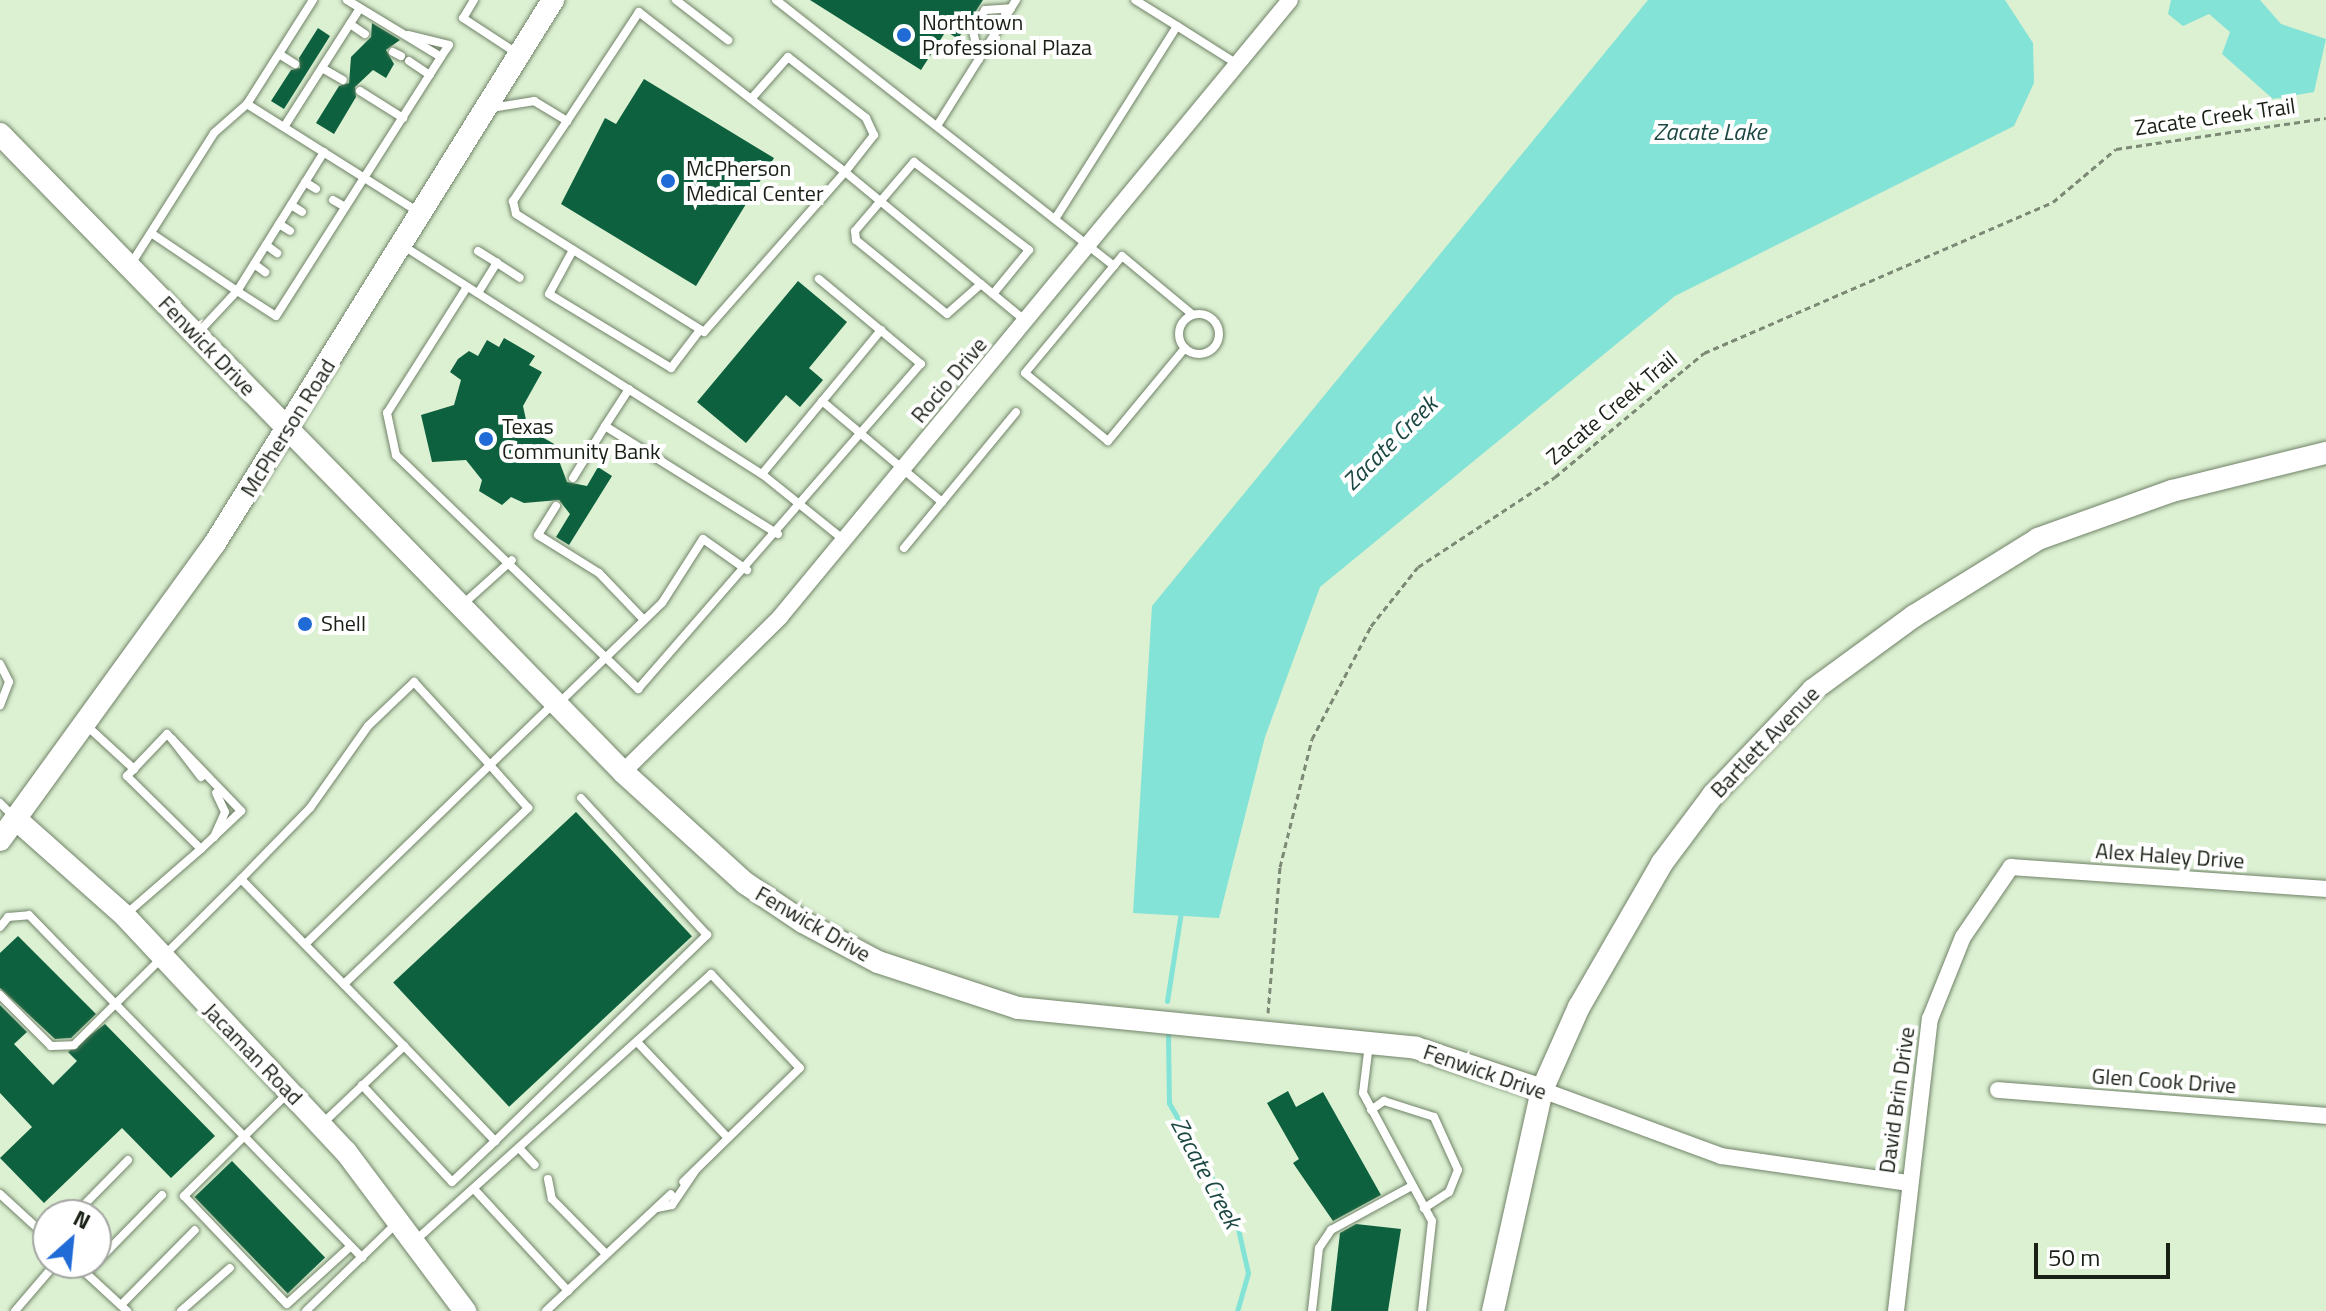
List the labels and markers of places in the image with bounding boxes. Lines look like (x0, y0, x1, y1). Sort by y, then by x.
place label: Northtown Professional Plaza (922, 9, 1092, 60)
marker: Northtown Professional Plaza (893, 24, 915, 46)
place label: McPherson Medical Center (686, 155, 824, 206)
marker: McPherson Medical Center (657, 170, 679, 192)
place label: Texas Community Bank (502, 413, 661, 464)
marker: Texas Community Bank (477, 430, 495, 448)
place label: Shell (321, 611, 366, 637)
marker: Shell (296, 615, 314, 633)

